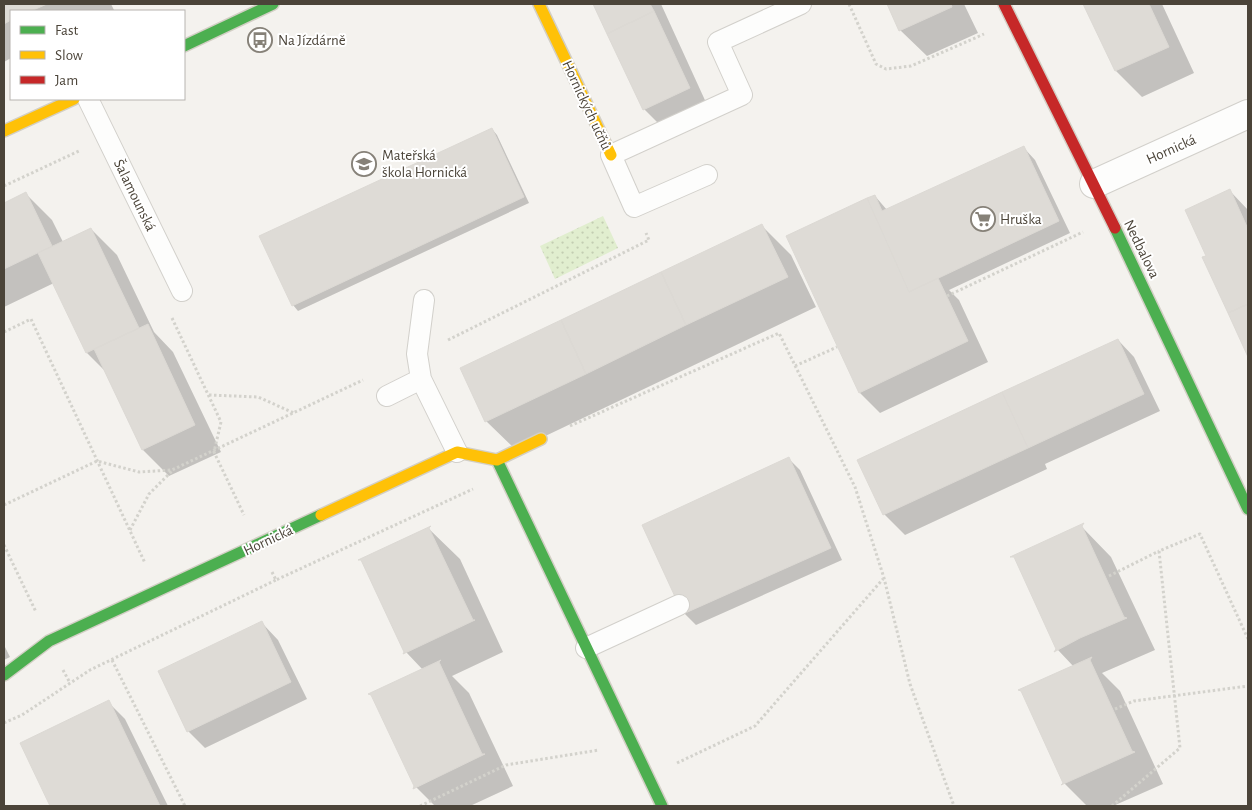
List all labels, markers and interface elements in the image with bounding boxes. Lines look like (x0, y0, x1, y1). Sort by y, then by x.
legend (10, 10, 185, 100)
text: Fast (55, 23, 79, 38)
bus stop icon: Na Jízdárně (247, 27, 273, 53)
place label: Na Jízdárně (278, 33, 346, 48)
text: Slow (55, 48, 83, 63)
street label: Hornických učňů (559, 58, 614, 153)
text: Jam (55, 73, 78, 88)
street label: Hornická (1144, 132, 1198, 167)
place label: Mateřská škola Hornická (382, 148, 467, 180)
school or university icon: Mateřská škola Hornická (351, 151, 377, 177)
street label: Šalamounská (111, 157, 159, 234)
supermarket icon: Hruška (970, 206, 996, 232)
place label: Hruška (1000, 212, 1042, 227)
street label: Nedbalova (1121, 218, 1162, 281)
street label: Hornická (241, 523, 295, 558)

